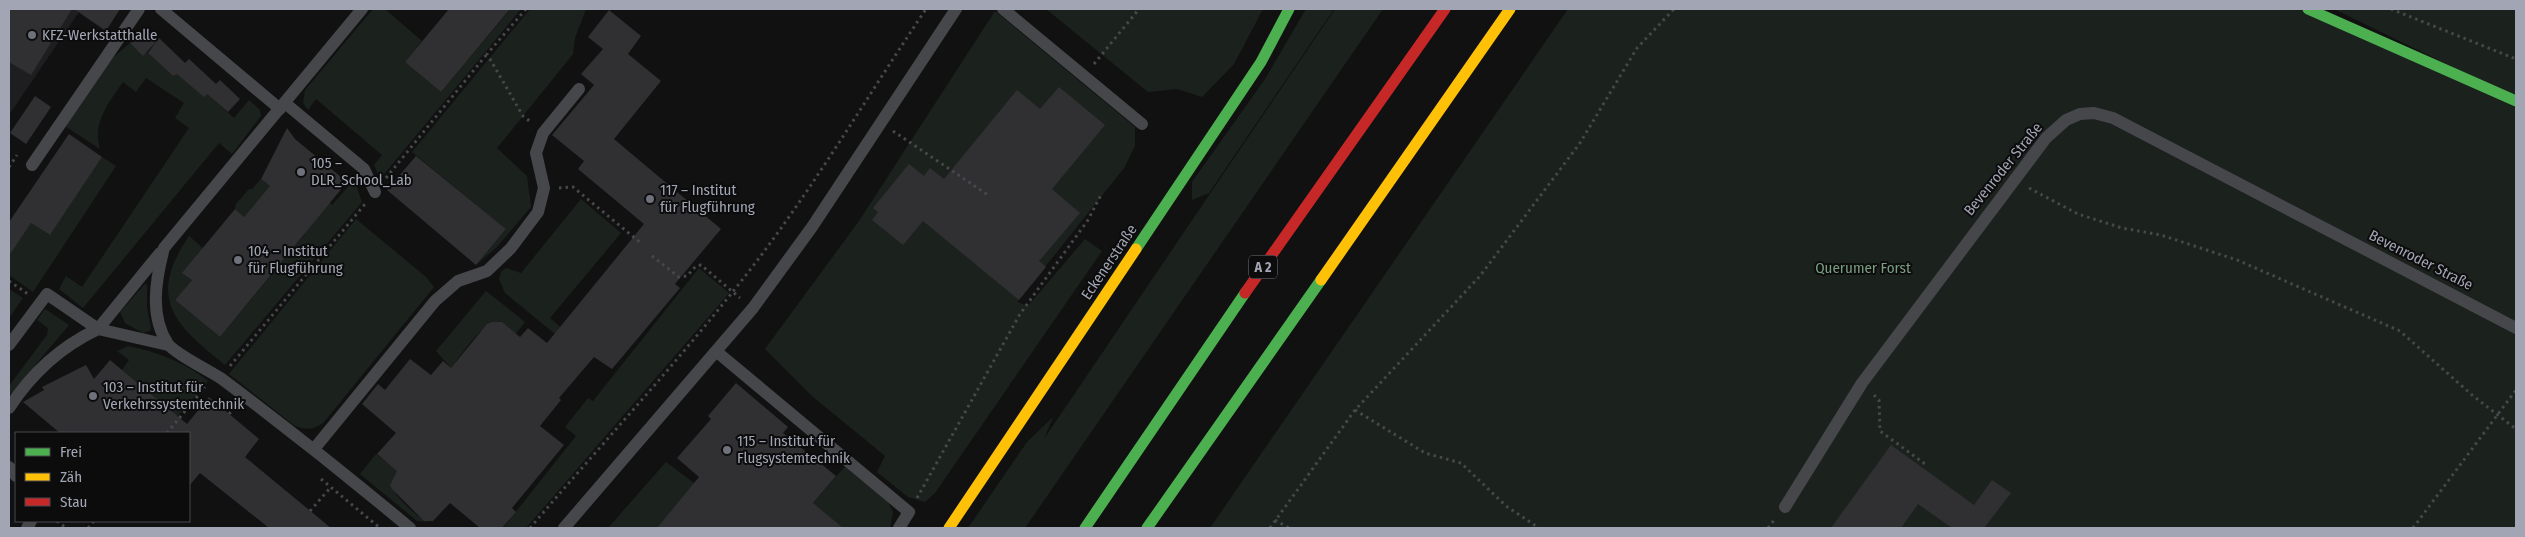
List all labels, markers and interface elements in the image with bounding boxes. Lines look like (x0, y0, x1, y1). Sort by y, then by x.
place label: KFZ-Werkstatthalle (42, 26, 157, 44)
marker: KFZ-Werkstatthalle (26, 29, 38, 41)
street label: Bevenroder Straße (1960, 119, 2046, 219)
place label: 105 – DLR_School_Lab (311, 154, 412, 189)
marker: 105 – DLR_School_Lab (295, 166, 307, 178)
place label: 117 – Institut für Flugführung (660, 181, 755, 216)
marker: 117 – Institut für Flugführung (644, 193, 656, 205)
street label: Eckenerstraße (1077, 221, 1141, 303)
street label: Bevenroder Straße (2366, 226, 2476, 294)
place label: 104 – Institut für Flugführung (248, 242, 343, 277)
marker: 104 – Institut für Flugführung (232, 254, 244, 266)
road number: A 2 (1249, 256, 1277, 278)
park label: Querumer Forst (1815, 259, 1911, 277)
place label: 103 – Institut für Verkehrssystemtechnik (103, 378, 244, 413)
marker: 103 – Institut für Verkehrssystemtechnik (87, 390, 99, 402)
legend (15, 432, 190, 522)
place label: 115 – Institut für Flugsystemtechnik (737, 432, 850, 467)
text: Frei (60, 443, 82, 461)
marker: 115 – Institut für Flugsystemtechnik (721, 444, 733, 456)
text: Zäh (60, 468, 82, 486)
text: Stau (60, 493, 87, 511)

